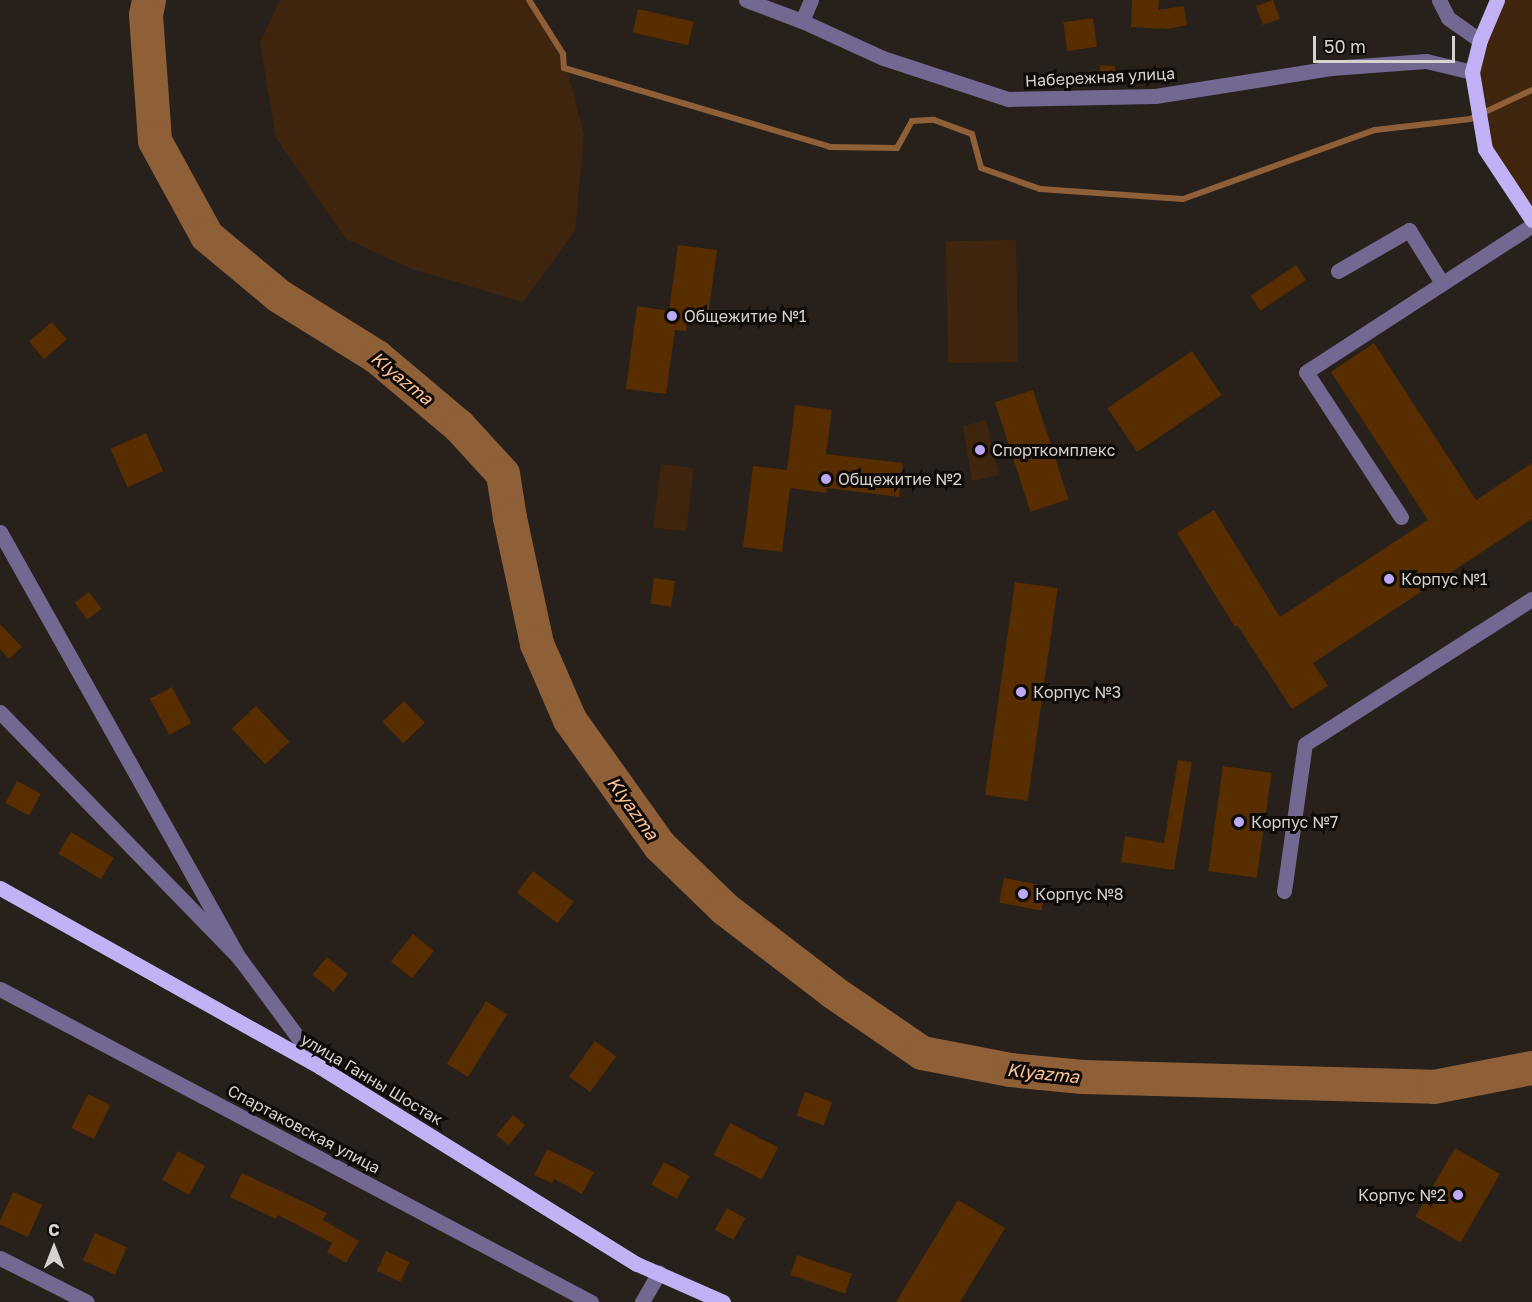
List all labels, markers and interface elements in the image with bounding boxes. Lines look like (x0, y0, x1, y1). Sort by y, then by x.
scale bar (1316, 24, 1458, 62)
text: 50 m (1324, 35, 1366, 57)
street label: Набережная улица (1024, 63, 1176, 91)
place label: Общежитие №1 (684, 306, 806, 326)
marker: Общежитие №1 (665, 309, 679, 323)
water label: Klyazma (367, 347, 437, 409)
place label: Спорткомплекс (992, 440, 1115, 460)
marker: Спорткомплекс (973, 443, 987, 457)
place label: Общежитие №2 (838, 469, 962, 489)
marker: Общежитие №2 (819, 472, 833, 486)
place label: Корпус №1 (1401, 569, 1488, 589)
marker: Корпус №1 (1382, 572, 1396, 586)
place label: Корпус №3 (1033, 682, 1121, 702)
marker: Корпус №3 (1014, 685, 1028, 699)
water label: Klyazma (603, 772, 663, 844)
place label: Корпус №7 (1251, 812, 1338, 832)
marker: Корпус №7 (1232, 815, 1246, 829)
place label: Корпус №8 (1035, 884, 1124, 904)
marker: Корпус №8 (1016, 887, 1030, 901)
street label: улица Ганны Шостак (298, 1029, 446, 1129)
water label: Klyazma (1006, 1058, 1080, 1088)
street label: Спартаковская улица (224, 1081, 384, 1177)
place label: Корпус №2 (1358, 1185, 1446, 1205)
marker: Корпус №2 (1451, 1188, 1465, 1202)
north arrow (24, 1218, 84, 1278)
text: С (48, 1220, 60, 1240)

